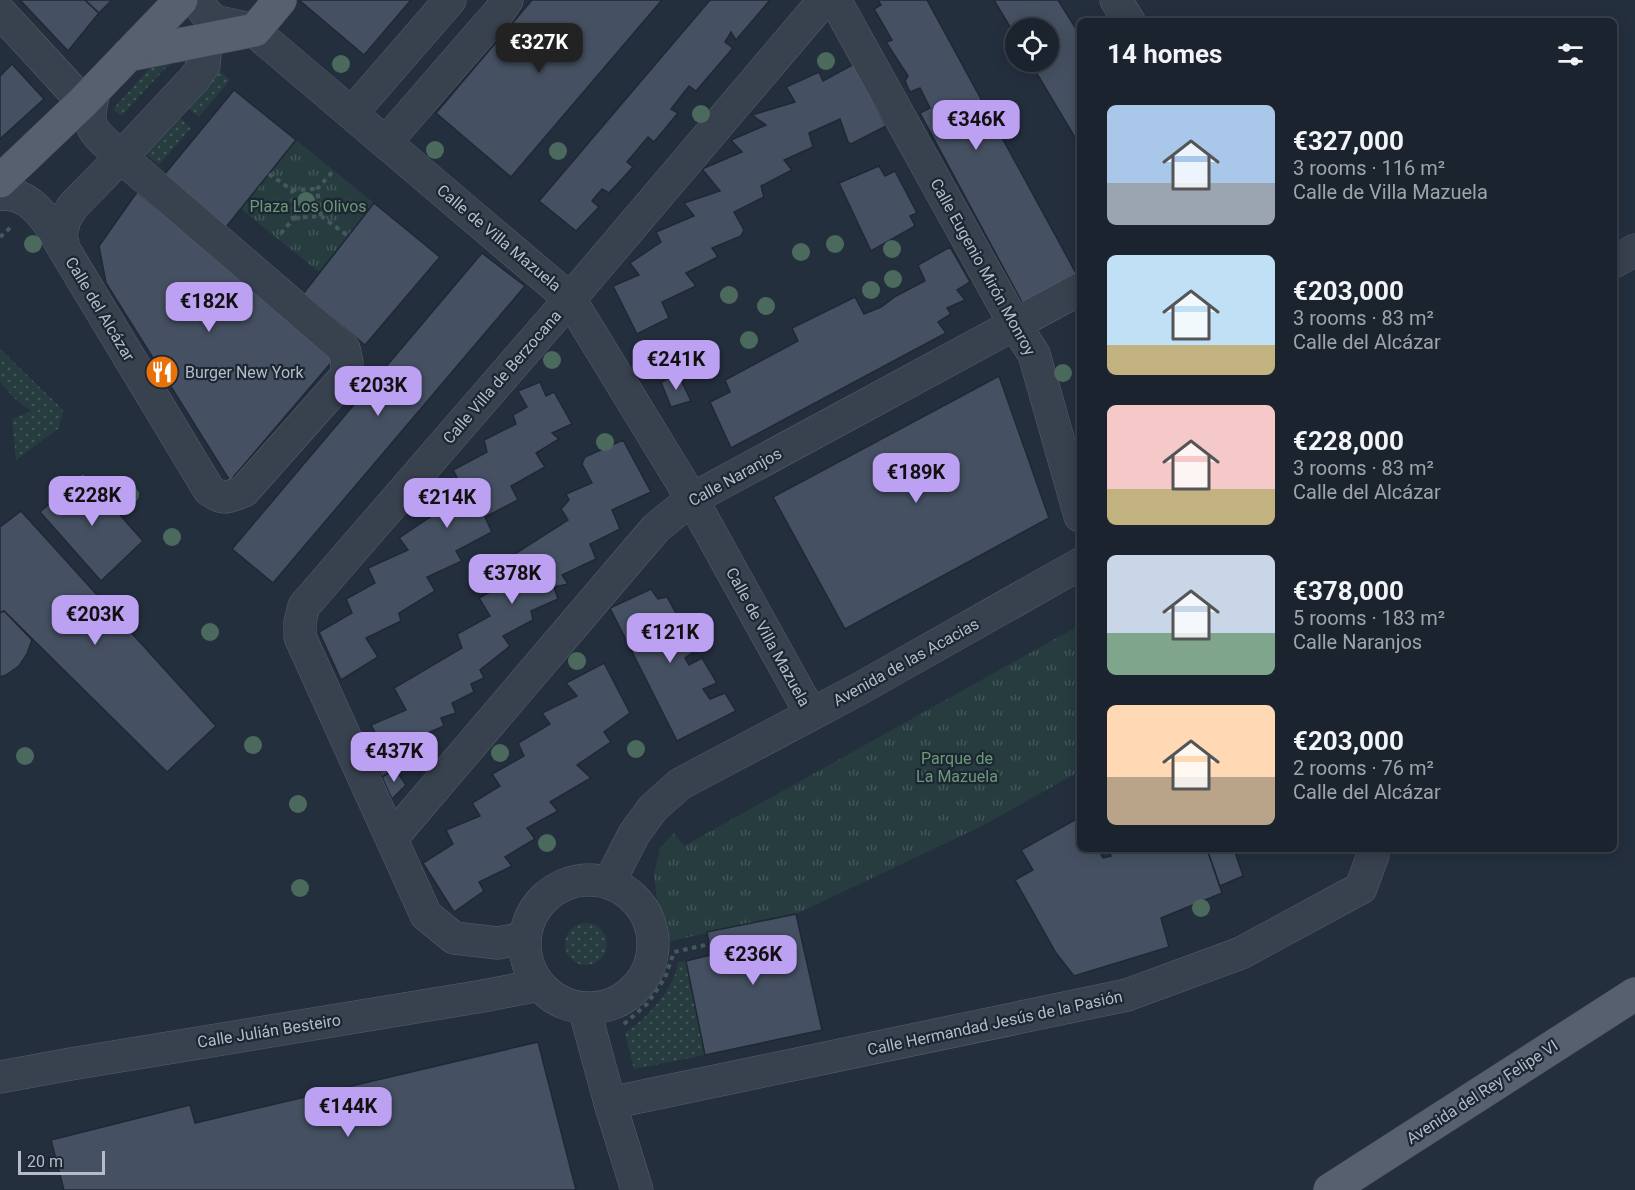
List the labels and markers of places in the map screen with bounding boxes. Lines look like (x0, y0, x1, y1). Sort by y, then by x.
pin: €327K (497, 23, 581, 74)
pin: €346K (934, 100, 1018, 151)
pin: €182K (167, 282, 251, 333)
pin: €241K (634, 340, 718, 391)
restaurant icon: Burger New York (144, 354, 180, 390)
place label: Burger New York (185, 363, 304, 382)
pin: €203K (336, 366, 420, 417)
pin: €189K (874, 453, 958, 504)
pin: €228K (50, 476, 134, 527)
pin: €214K (405, 478, 489, 529)
pin: €378K (470, 554, 554, 605)
pin: €203K (53, 595, 137, 646)
pin: €121K (628, 613, 712, 664)
pin: €437K (352, 732, 436, 783)
pin: €236K (711, 935, 795, 986)
pin: €144K (306, 1087, 390, 1138)

